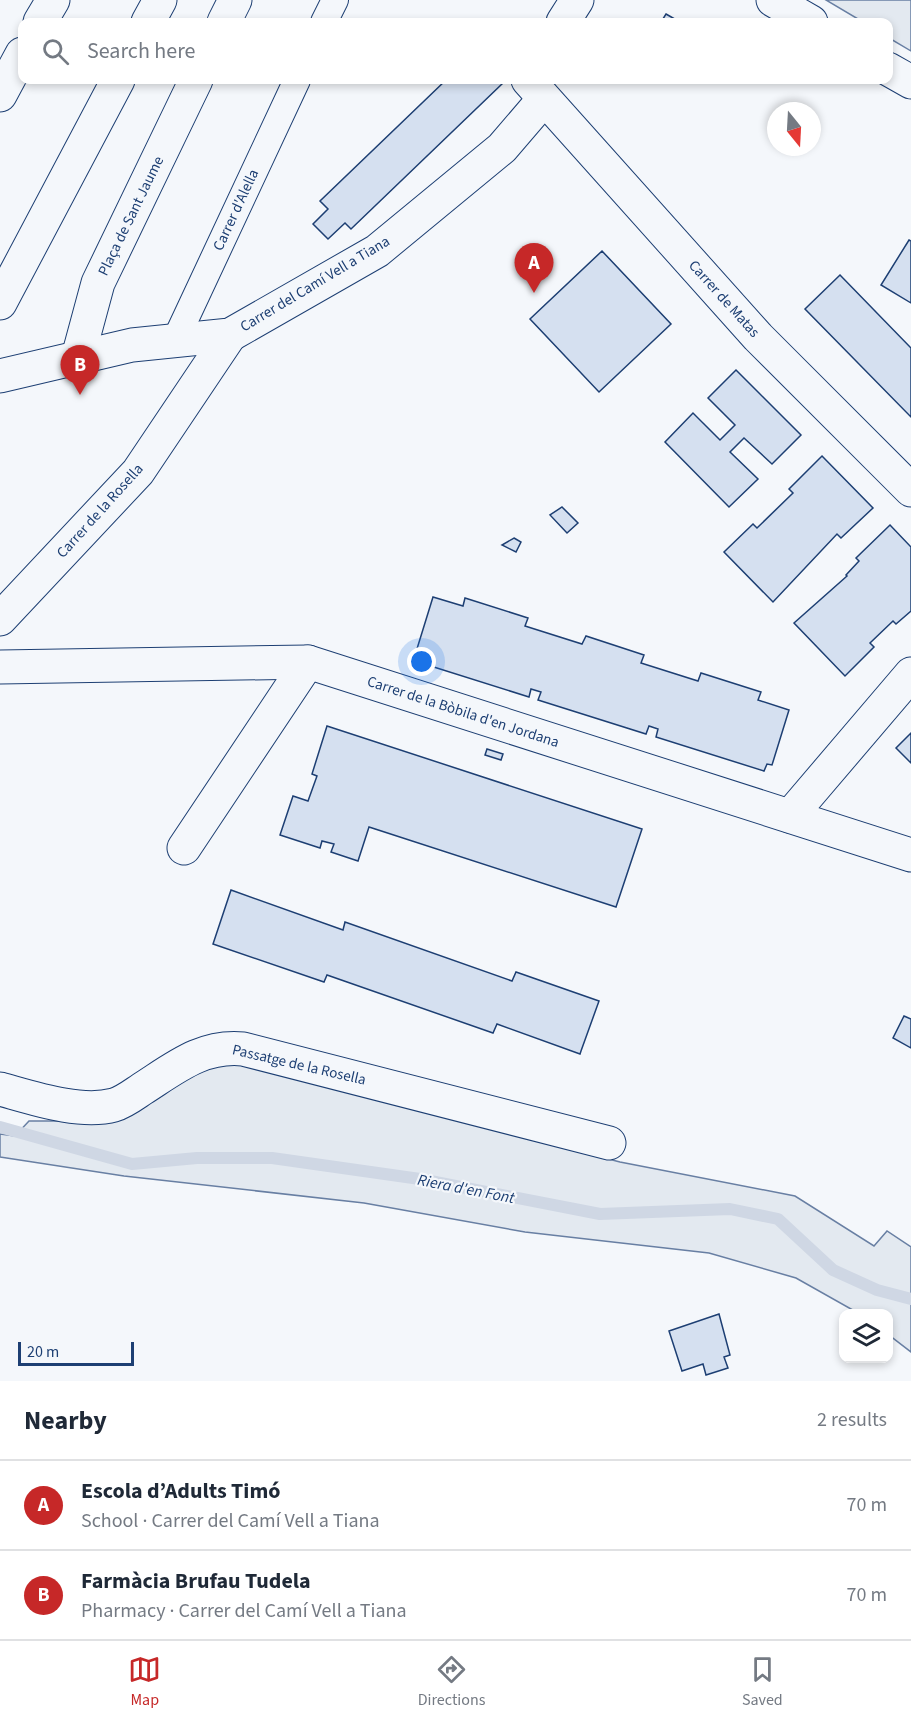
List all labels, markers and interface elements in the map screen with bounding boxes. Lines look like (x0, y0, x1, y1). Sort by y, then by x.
search box (18, 18, 893, 84)
icon: search (39, 35, 72, 68)
text: Search here (87, 35, 195, 67)
north arrow (767, 102, 821, 156)
street label: Plaça de Sant Jaume (93, 153, 169, 279)
street label: Carrer d'Alella (208, 166, 264, 254)
street label: Carrer del Camí Vell a Tiana (236, 231, 394, 337)
pin: A (514, 244, 554, 293)
street label: Carrer de Matas (684, 256, 764, 342)
pin: B (60, 346, 100, 395)
street label: Carrer de la Rosella (52, 459, 148, 563)
your location (407, 647, 436, 676)
street label: Carrer de la Bòbila d'en Jordana (364, 671, 562, 753)
street label: Passatge de la Rosella (230, 1039, 368, 1091)
water label: Riera d'en Font (416, 1169, 517, 1209)
map controls (839, 1309, 893, 1363)
button: layers (839, 1309, 893, 1363)
scale bar (18, 1339, 134, 1366)
text: 20 m (27, 1341, 59, 1363)
text: Nearby (24, 1402, 107, 1439)
text: 2 results (817, 1406, 887, 1434)
text: Escola d’Adults Timó (81, 1475, 280, 1507)
text: A (38, 1491, 49, 1519)
text: 70 m (847, 1491, 887, 1519)
text: School · Carrer del Camí Vell a Tiana (81, 1507, 380, 1535)
text: Farmàcia Brufau Tudela (81, 1565, 311, 1597)
text: B (37, 1581, 50, 1609)
text: 70 m (847, 1581, 887, 1609)
text: Pharmacy · Carrer del Camí Vell a Tiana (81, 1597, 407, 1625)
tab: Map (128, 1653, 161, 1711)
tab: Directions (418, 1653, 485, 1711)
tab: Saved (742, 1653, 783, 1711)

